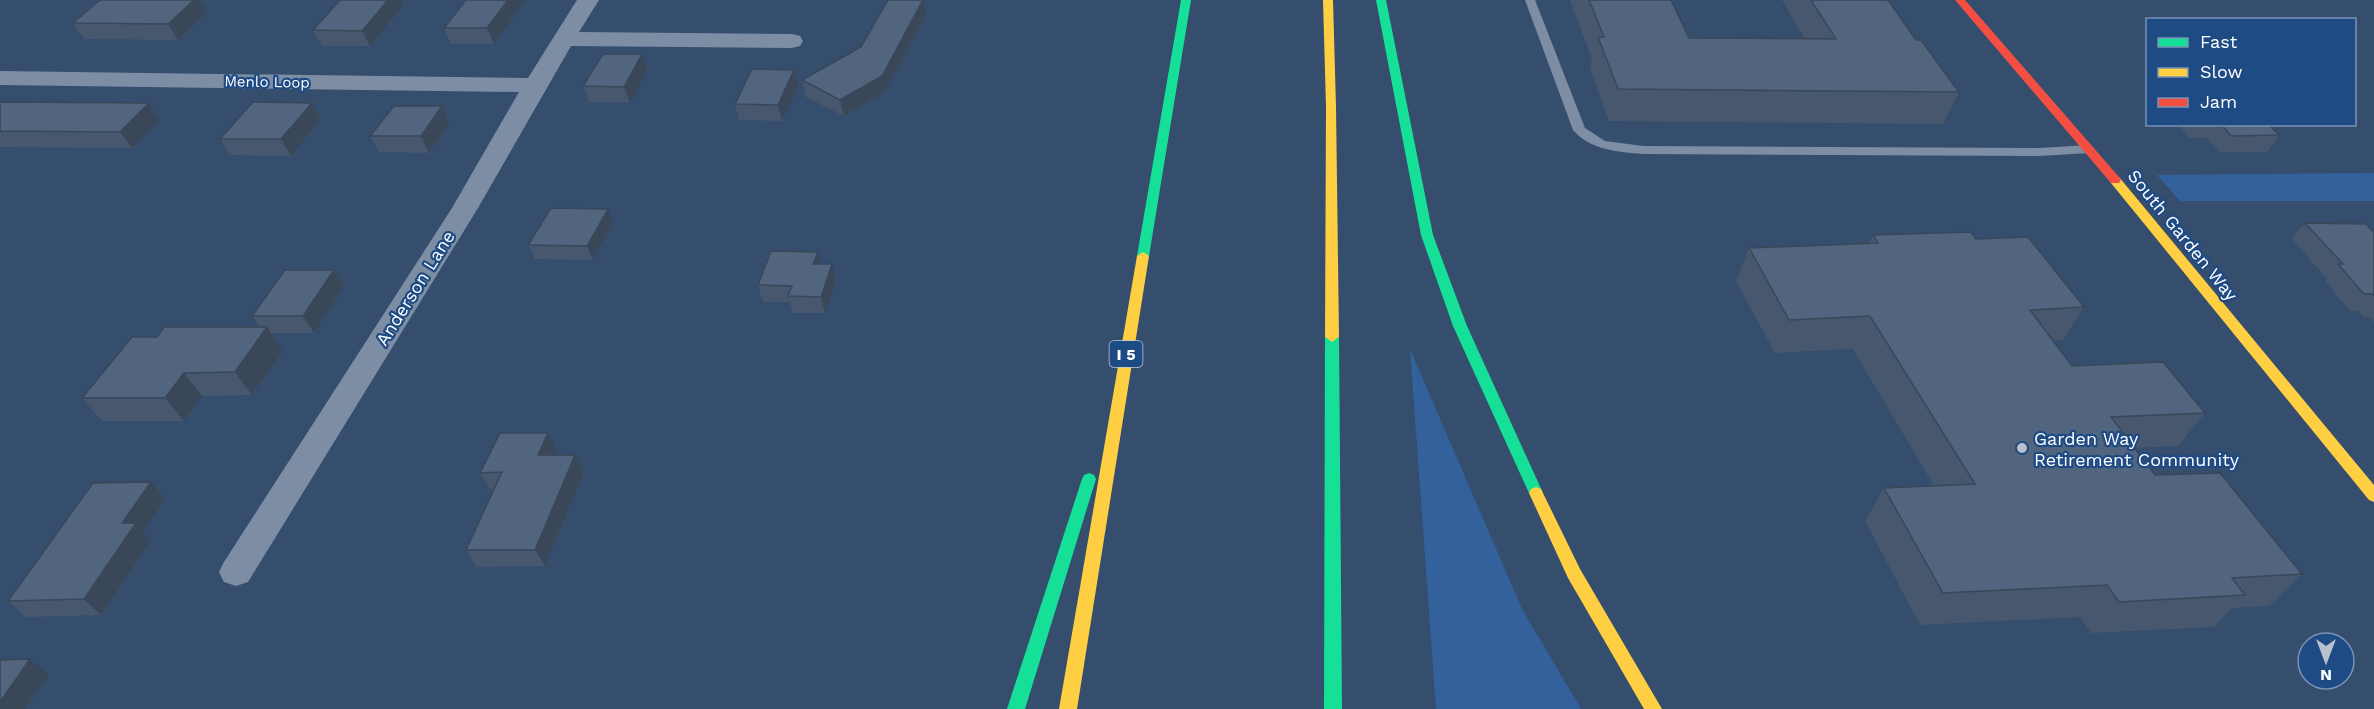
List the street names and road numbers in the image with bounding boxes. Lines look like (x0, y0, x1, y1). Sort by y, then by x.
street label: Menlo Loop (224, 72, 310, 92)
street label: South Garden Way (2124, 165, 2243, 305)
street label: Anderson Lane (371, 227, 459, 349)
road number: I 5 (1110, 341, 1142, 367)

